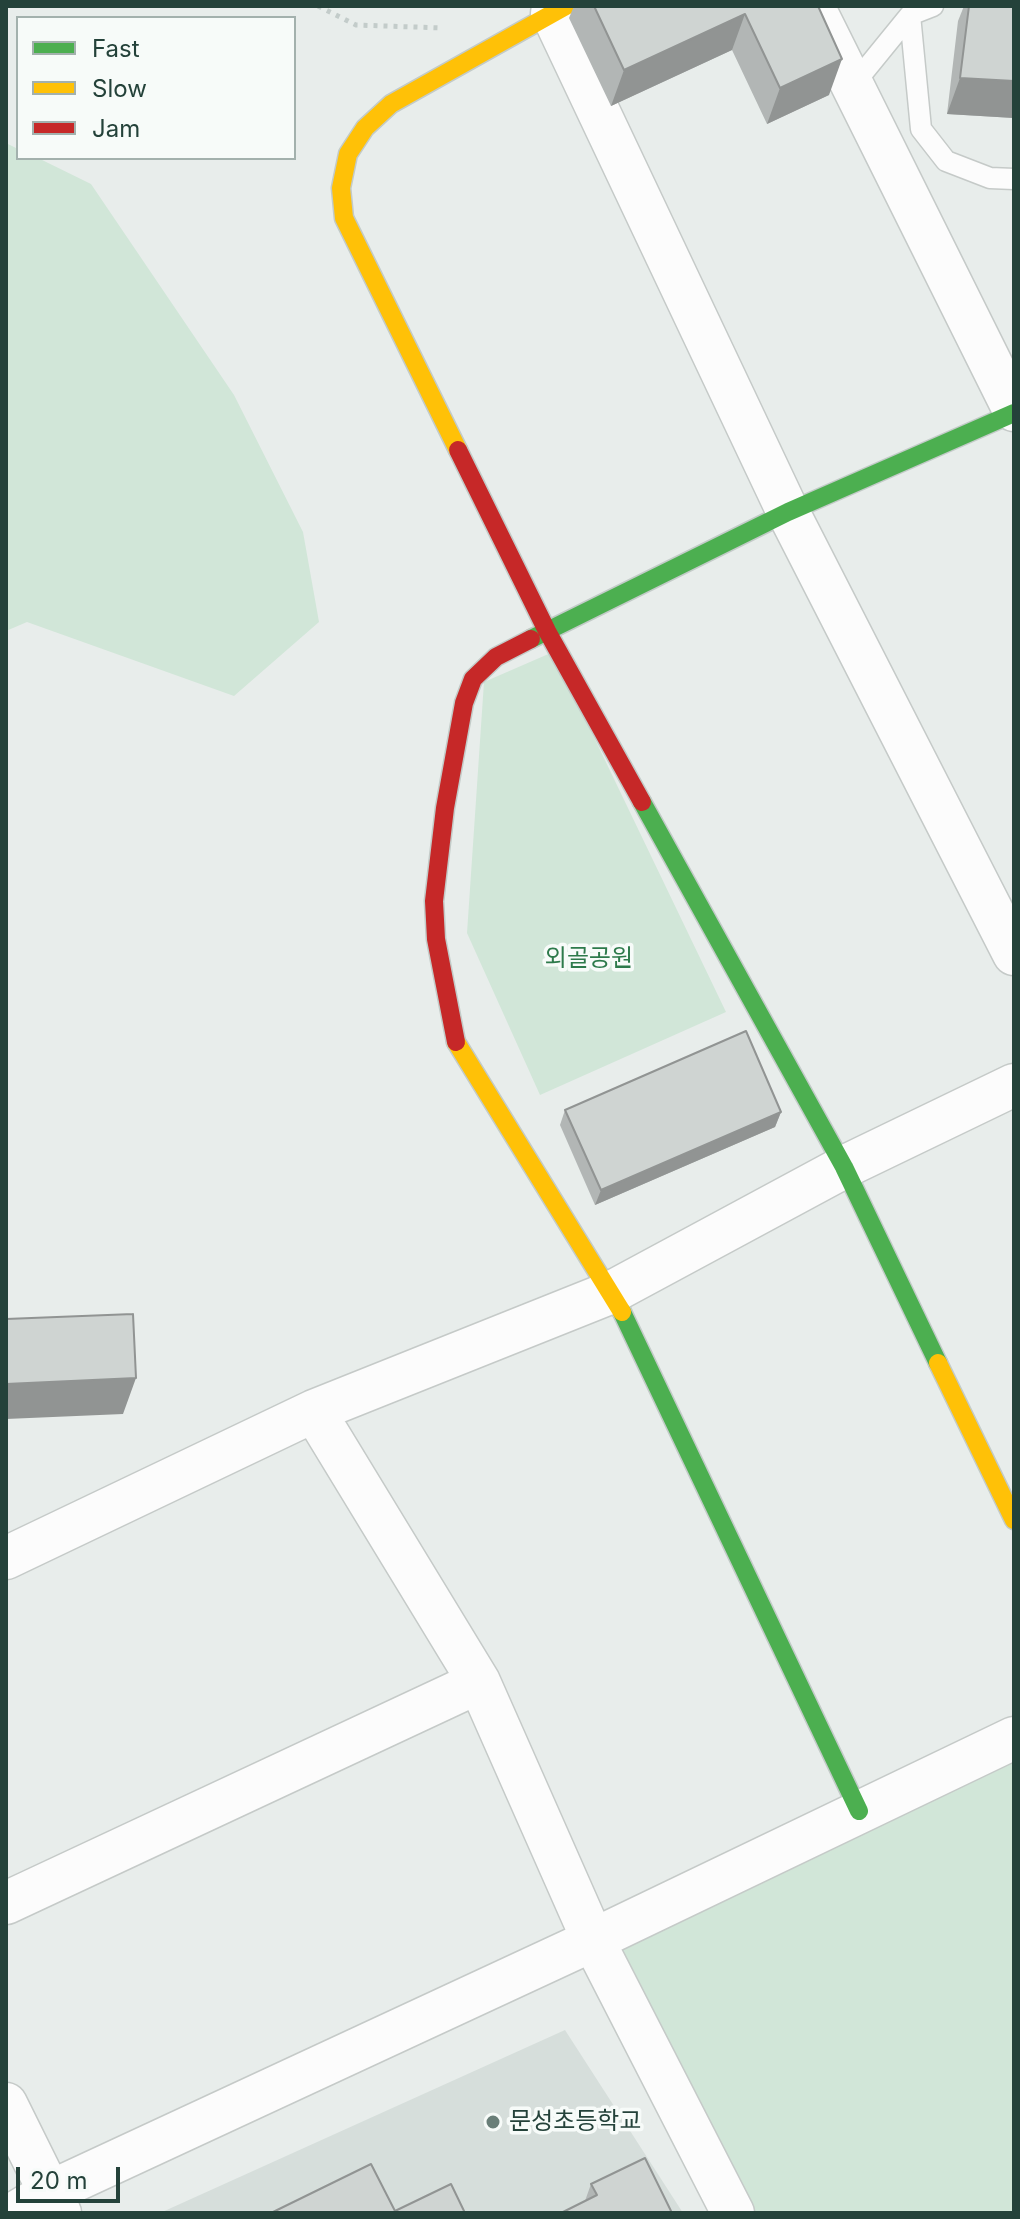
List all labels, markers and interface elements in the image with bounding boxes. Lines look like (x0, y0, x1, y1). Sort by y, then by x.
legend (16, 16, 296, 160)
text: Fast (92, 34, 140, 63)
text: Slow (92, 74, 147, 103)
text: Jam (92, 114, 140, 143)
park label: 외골공원 (545, 945, 633, 973)
place label: 문성초등학교 (509, 2108, 641, 2136)
marker: 문성초등학교 (484, 2113, 502, 2131)
scale bar (20, 2151, 124, 2201)
text: 20 m (30, 2166, 88, 2195)

